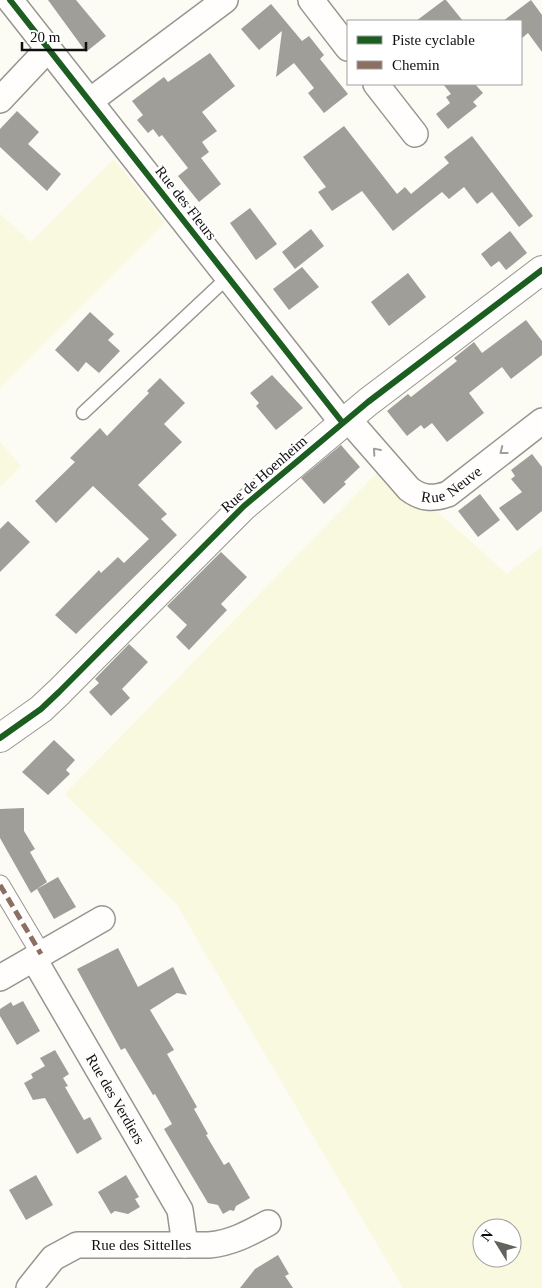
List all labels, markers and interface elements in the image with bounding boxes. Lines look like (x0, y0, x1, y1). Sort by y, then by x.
scale bar (22, 20, 86, 52)
legend (347, 20, 522, 85)
text: 20 m (30, 29, 61, 45)
text: Piste cyclable (392, 32, 475, 48)
text: Chemin (392, 57, 440, 73)
street label: Rue des Fleurs (152, 163, 220, 243)
street label: Rue de Hoenheim (218, 432, 310, 516)
one-way arrow (500, 445, 509, 454)
one-way arrow (373, 448, 382, 457)
street label: Rue Neuve (420, 463, 485, 506)
street label: Rue des Verdiers (83, 1051, 148, 1147)
north arrow (472, 1218, 522, 1268)
text: N (478, 1227, 496, 1244)
street label: Rue des Sittelles (91, 1237, 191, 1253)

